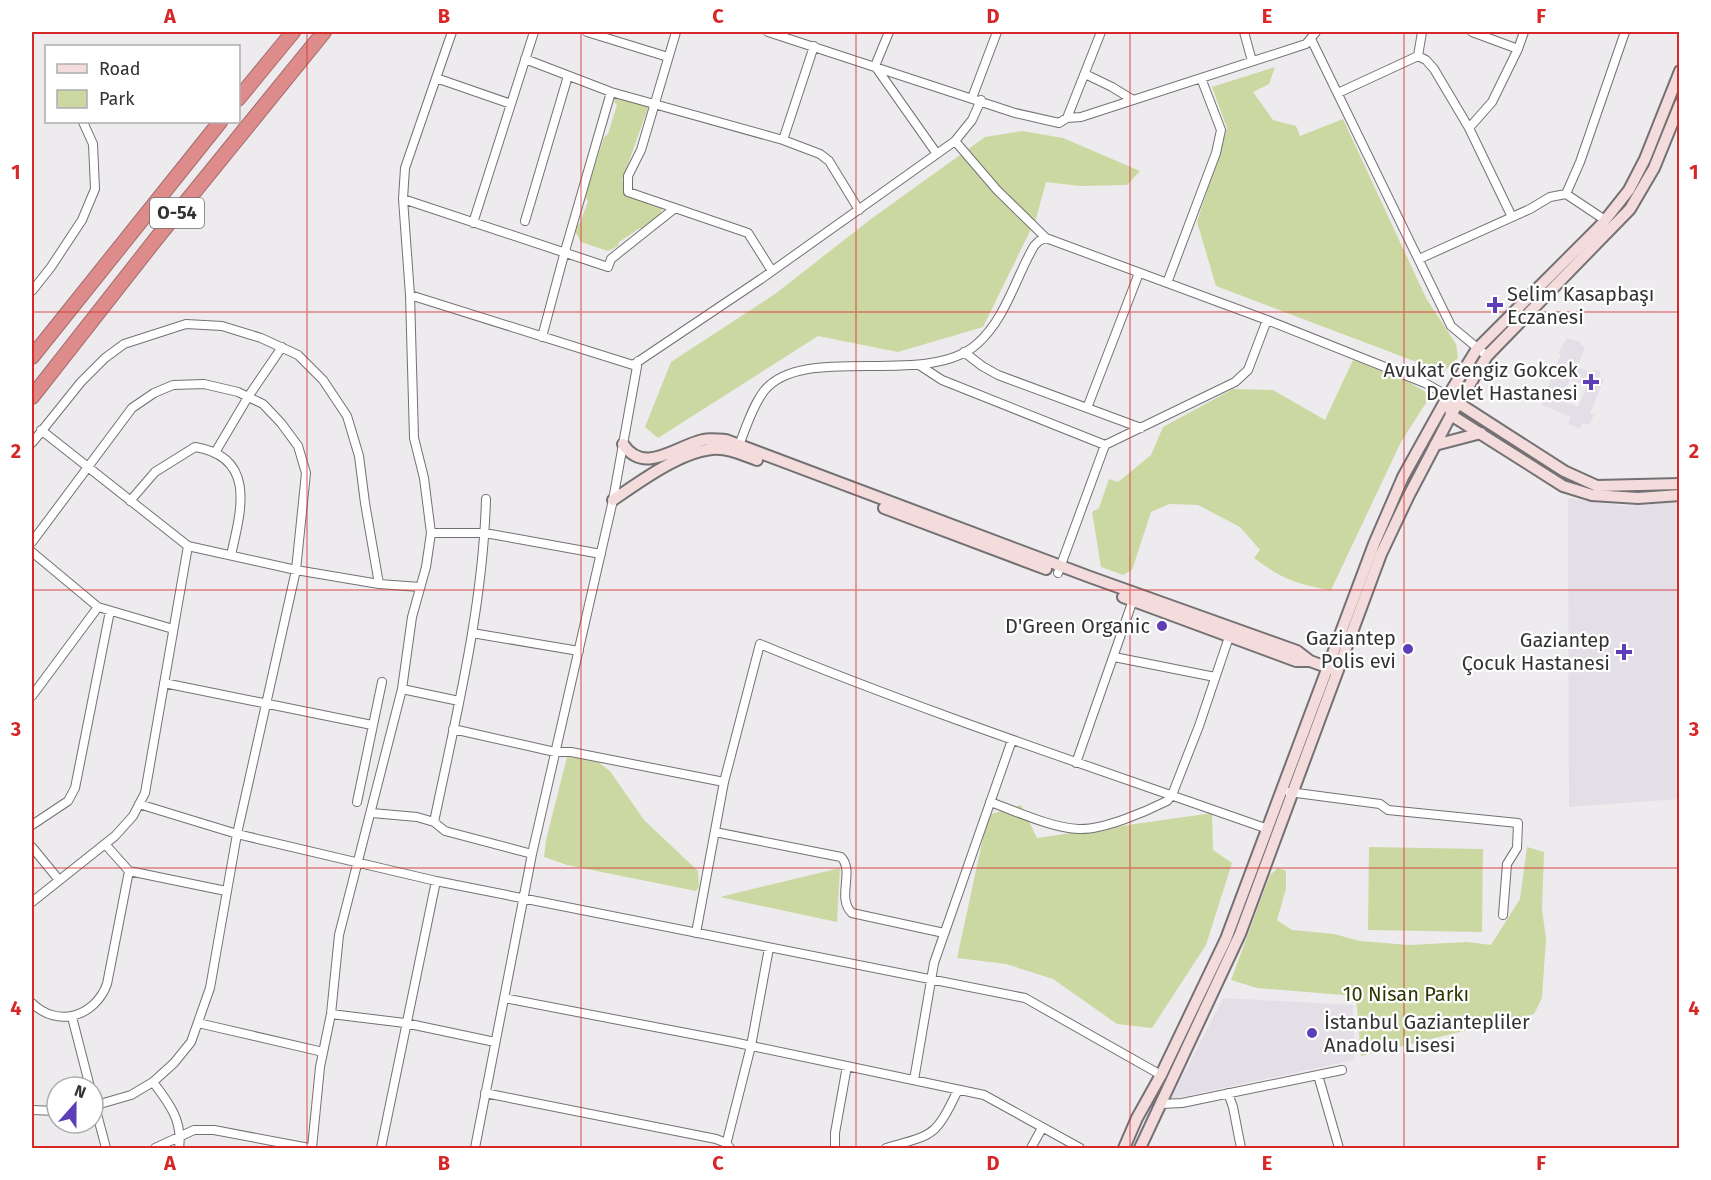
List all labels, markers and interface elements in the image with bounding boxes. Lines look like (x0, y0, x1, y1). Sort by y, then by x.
text: A (163, 4, 177, 28)
text: B (438, 4, 450, 28)
text: C (712, 4, 724, 28)
text: D (986, 4, 1000, 28)
text: E (1262, 4, 1272, 28)
text: F (1536, 4, 1546, 28)
legend (45, 45, 240, 123)
text: Road (99, 58, 141, 80)
text: Park (99, 88, 135, 110)
text: 1 (11, 160, 21, 184)
text: 1 (1689, 160, 1699, 184)
road number: O-54 (150, 198, 204, 228)
place label: Selim Kasapbaşı Eczanesi (1507, 282, 1654, 329)
marker: Selim Kasapbaşı Eczanesi (1488, 298, 1502, 312)
place label: Avukat Cengiz Gokcek Devlet Hastanesi (1384, 358, 1579, 405)
marker: Avukat Cengiz Gokcek Devlet Hastanesi (1582, 373, 1600, 391)
text: 2 (11, 439, 21, 463)
text: 2 (1689, 439, 1699, 463)
place label: D'Green Organic (1005, 614, 1150, 638)
marker: D'Green Organic (1155, 619, 1169, 633)
place label: Gaziantep Polis evi (1306, 626, 1396, 673)
place label: Gaziantep Çocuk Hastanesi (1462, 628, 1610, 676)
marker: Gaziantep Polis evi (1401, 642, 1415, 656)
marker: Gaziantep Çocuk Hastanesi (1615, 643, 1633, 661)
text: 3 (10, 717, 21, 741)
text: 3 (1688, 717, 1699, 741)
park label: 10 Nisan Parkı (1343, 982, 1469, 1006)
text: 4 (10, 996, 22, 1020)
text: 4 (1688, 996, 1700, 1020)
place label: İstanbul Gaziantepliler Anadolu Lisesi (1324, 1010, 1530, 1057)
marker: İstanbul Gaziantepliler Anadolu Lisesi (1305, 1026, 1319, 1040)
north arrow (45, 1075, 105, 1135)
text: N (72, 1081, 89, 1102)
text: A (163, 1151, 177, 1175)
text: B (438, 1151, 450, 1175)
text: C (712, 1151, 724, 1175)
text: D (986, 1151, 1000, 1175)
text: E (1262, 1151, 1272, 1175)
text: F (1536, 1151, 1546, 1175)

